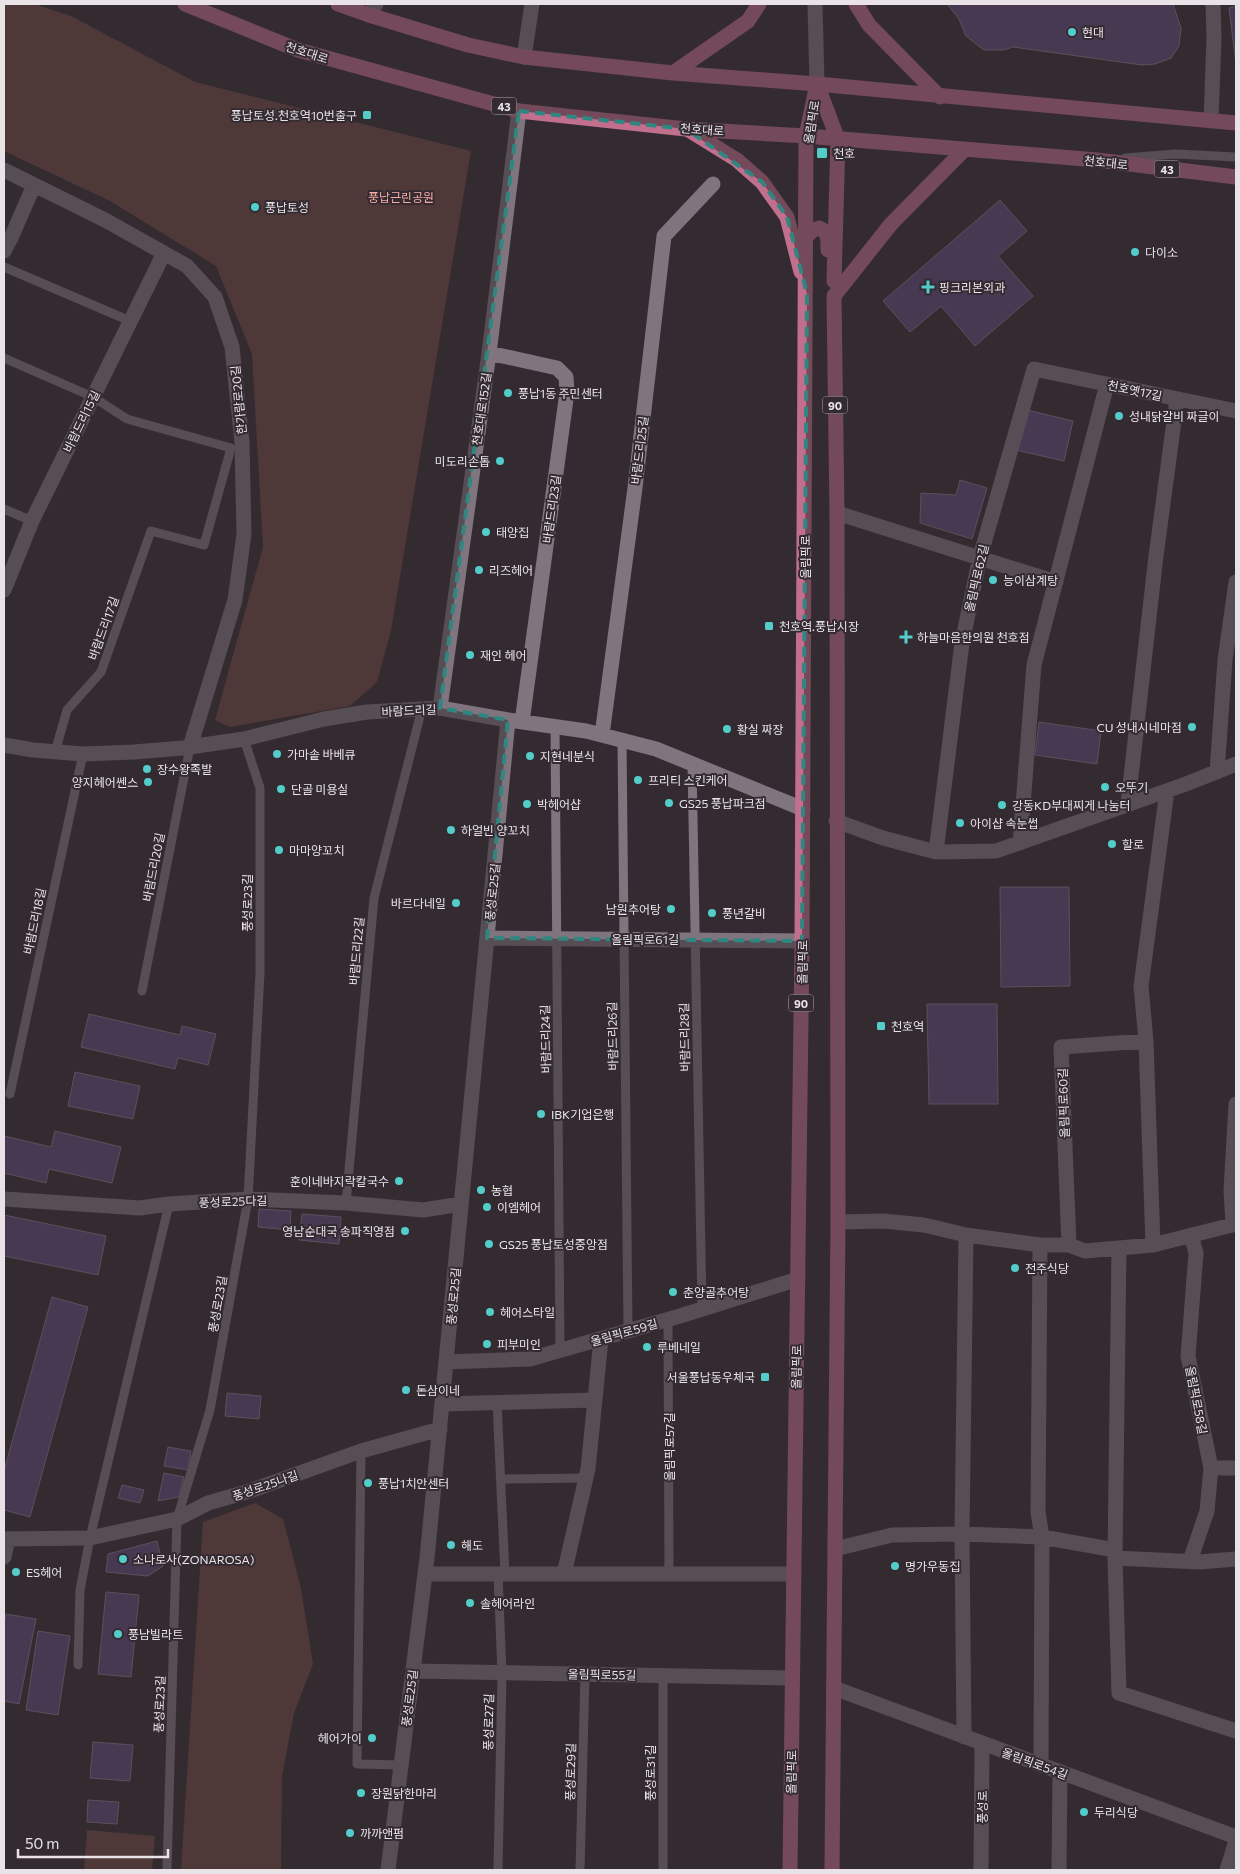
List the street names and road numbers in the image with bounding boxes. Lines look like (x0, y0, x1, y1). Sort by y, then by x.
street label: 천호대로 (284, 39, 330, 65)
road number: 43 (492, 98, 516, 114)
street label: 올림픽로 (801, 99, 821, 145)
street label: 천호대로 (679, 120, 725, 138)
street label: 천호대로 (1083, 153, 1129, 171)
road number: 43 (1154, 160, 1180, 178)
street label: 한가람로20길 (227, 365, 249, 435)
street label: 천호대로152길 (469, 371, 493, 447)
street label: 천호옛17길 (1106, 377, 1164, 403)
street label: 바람드리15길 (60, 388, 102, 454)
road number: 90 (822, 396, 848, 414)
street label: 바람드리25길 (628, 415, 650, 485)
street label: 바람드리23길 (539, 474, 563, 544)
street label: 올림픽로 (798, 535, 812, 579)
street label: 올림픽로62길 (961, 543, 991, 613)
street label: 바람드리17길 (85, 594, 121, 662)
street label: 바람드리길 (381, 702, 437, 718)
street label: 바람드리20길 (139, 831, 167, 903)
street label: 풍성로25길 (482, 863, 502, 921)
street label: 풍성로23길 (240, 874, 254, 932)
street label: 바람드리18길 (20, 886, 48, 956)
street label: 바람드리22길 (346, 916, 366, 986)
street label: 올림픽로61길 (611, 932, 679, 946)
street label: 올림픽로 (795, 940, 809, 984)
road number: 90 (788, 994, 814, 1011)
street label: 바람드리26길 (604, 1001, 620, 1071)
street label: 바람드리28길 (676, 1002, 692, 1072)
street label: 바람드리24길 (537, 1004, 553, 1074)
street label: 올림픽로60길 (1055, 1068, 1071, 1138)
street label: 풍성로25다길 (198, 1193, 268, 1209)
street label: 풍성로25길 (444, 1267, 462, 1325)
street label: 풍성로23길 (205, 1274, 229, 1334)
street label: 올림픽로59길 (589, 1316, 659, 1348)
street label: 올림픽로 (789, 1345, 803, 1389)
street label: 올림픽로58길 (1184, 1365, 1210, 1435)
street label: 올림픽로57길 (662, 1413, 676, 1481)
street label: 풍성로25나길 (230, 1467, 300, 1503)
street label: 올림픽로55길 (567, 1666, 637, 1682)
street label: 풍성로25길 (399, 1669, 419, 1727)
street label: 풍성로23길 (151, 1675, 167, 1733)
street label: 풍성로27길 (481, 1693, 495, 1751)
street label: 풍성로29길 (562, 1743, 578, 1801)
street label: 풍성로31길 (643, 1745, 657, 1801)
street label: 올림픽로54길 (1000, 1745, 1070, 1781)
street label: 올림픽로 (784, 1750, 798, 1794)
street label: 풍성로 (975, 1790, 989, 1824)

